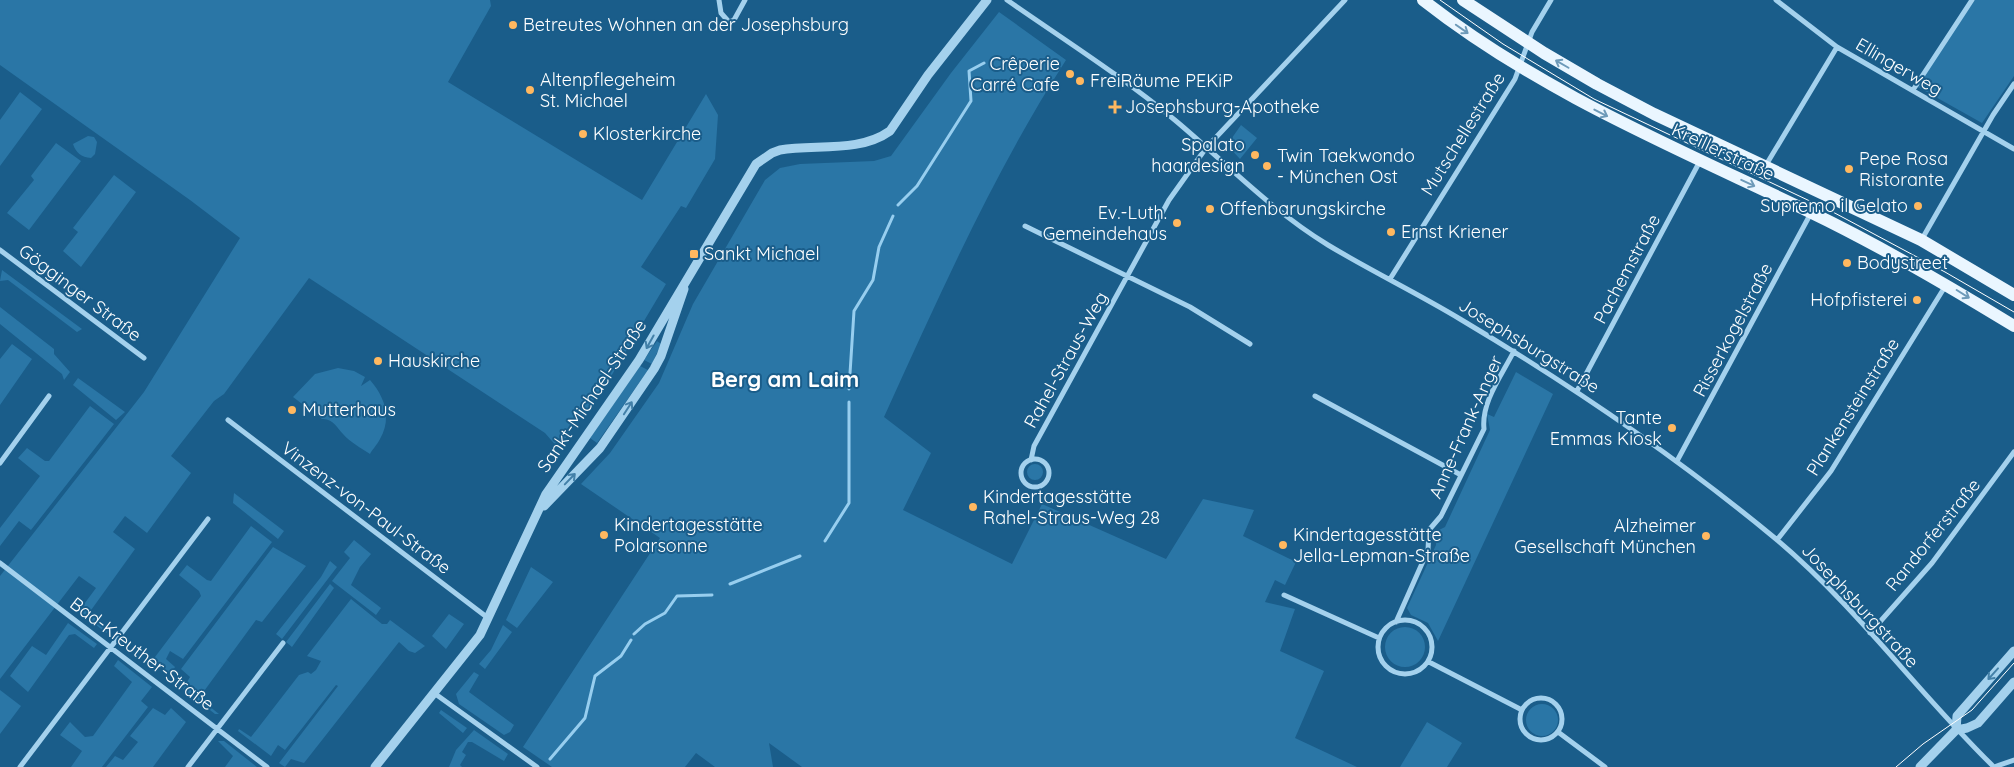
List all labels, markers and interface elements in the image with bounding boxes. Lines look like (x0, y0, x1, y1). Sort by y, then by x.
place label: Betreutes Wohnen an der Josephsburg (523, 13, 849, 36)
marker: Betreutes Wohnen an der Josephsburg (507, 19, 519, 31)
one-way arrow (1455, 24, 1469, 34)
street label: Ellingerweg (1852, 32, 1947, 101)
place label: Crêperie Carré Cafe (970, 52, 1060, 96)
one-way arrow (1556, 58, 1570, 68)
place label: Altenpflegeheim St. Michael (540, 68, 676, 112)
marker: Crêperie Carré Cafe (1064, 68, 1076, 80)
street label: Mutschellestraße (1415, 68, 1510, 200)
place label: FreiRäume PEKiP (1090, 69, 1233, 92)
marker: FreiRäume PEKiP (1074, 75, 1086, 87)
marker: Altenpflegeheim St. Michael (524, 84, 536, 96)
place label: Josephsburg-Apotheke (1125, 95, 1320, 118)
marker: Josephsburg-Apotheke (1109, 101, 1121, 113)
one-way arrow (1594, 108, 1609, 118)
street label: Kreillerstraße (1668, 118, 1778, 185)
place label: Klosterkirche (593, 122, 701, 145)
marker: Klosterkirche (577, 128, 589, 140)
place label: Spalato haardesign (1151, 133, 1245, 177)
place label: Twin Taekwondo - München Ost (1277, 144, 1415, 188)
place label: Pepe Rosa Ristorante (1859, 147, 1948, 191)
marker: Spalato haardesign (1249, 149, 1261, 161)
marker: Twin Taekwondo - München Ost (1261, 160, 1273, 172)
marker: Pepe Rosa Ristorante (1843, 163, 1855, 175)
one-way arrow (1740, 178, 1755, 188)
place label: Supremo il Gelato (1760, 194, 1908, 217)
place label: Offenbarungskirche (1220, 197, 1386, 220)
marker: Supremo il Gelato (1912, 200, 1924, 212)
place label: Ev.-Luth. Gemeindehaus (1043, 201, 1167, 245)
marker: Offenbarungskirche (1204, 203, 1216, 215)
street label: Pachemstraße (1588, 210, 1665, 328)
marker: Ev.-Luth. Gemeindehaus (1171, 217, 1183, 229)
place label: Ernst Kriener (1401, 220, 1509, 243)
marker: Ernst Kriener (1385, 226, 1397, 238)
street label: Gögginger Straße (14, 239, 146, 346)
place label: Sankt Michael (704, 242, 820, 265)
marker: Sankt Michael (688, 248, 700, 260)
place label: Bodystreet (1857, 251, 1948, 274)
marker: Bodystreet (1841, 257, 1853, 269)
street label: Risserkogelstraße (1688, 259, 1778, 401)
street label: Rahel-Straus-Weg (1019, 288, 1113, 432)
place label: Hofpfisterei (1810, 288, 1907, 311)
one-way arrow (1955, 290, 1969, 300)
street label: Josephsburgstraße (1455, 293, 1604, 398)
marker: Hofpfisterei (1911, 294, 1923, 306)
street label: Sankt-Michael-Straße (532, 315, 651, 477)
one-way arrow (644, 334, 654, 349)
street label: Plankensteinstraße (1801, 334, 1904, 480)
place label: Hauskirche (388, 349, 480, 372)
street label: Anne-Frank-Anger (1424, 352, 1507, 502)
marker: Hauskirche (372, 355, 384, 367)
district label: Berg am Laim (711, 365, 859, 393)
place label: Mutterhaus (302, 398, 396, 421)
one-way arrow (623, 402, 633, 416)
marker: Mutterhaus (286, 404, 298, 416)
place label: Tante Emmas Kiosk (1550, 406, 1662, 450)
marker: Tante Emmas Kiosk (1666, 422, 1678, 434)
street label: Vinzenz-von-Paul-Straße (277, 436, 456, 579)
one-way arrow (564, 472, 576, 485)
street label: Randorferstraße (1880, 474, 1985, 596)
place label: Kindertagesstätte Rahel-Straus-Weg 28 (983, 485, 1160, 529)
marker: Kindertagesstätte Rahel-Straus-Weg 28 (967, 501, 979, 513)
place label: Kindertagesstätte Polarsonne (614, 513, 763, 557)
place label: Alzheimer Gesellschaft München (1514, 514, 1696, 558)
place label: Kindertagesstätte Jella-Lepman-Straße (1293, 523, 1470, 567)
marker: Kindertagesstätte Polarsonne (598, 529, 610, 541)
marker: Alzheimer Gesellschaft München (1700, 530, 1712, 542)
marker: Kindertagesstätte Jella-Lepman-Straße (1277, 539, 1289, 551)
street label: Josephsburgstraße (1797, 539, 1924, 673)
street label: Bad-Kreuther-Straße (66, 592, 219, 715)
one-way arrow (1988, 667, 1999, 680)

